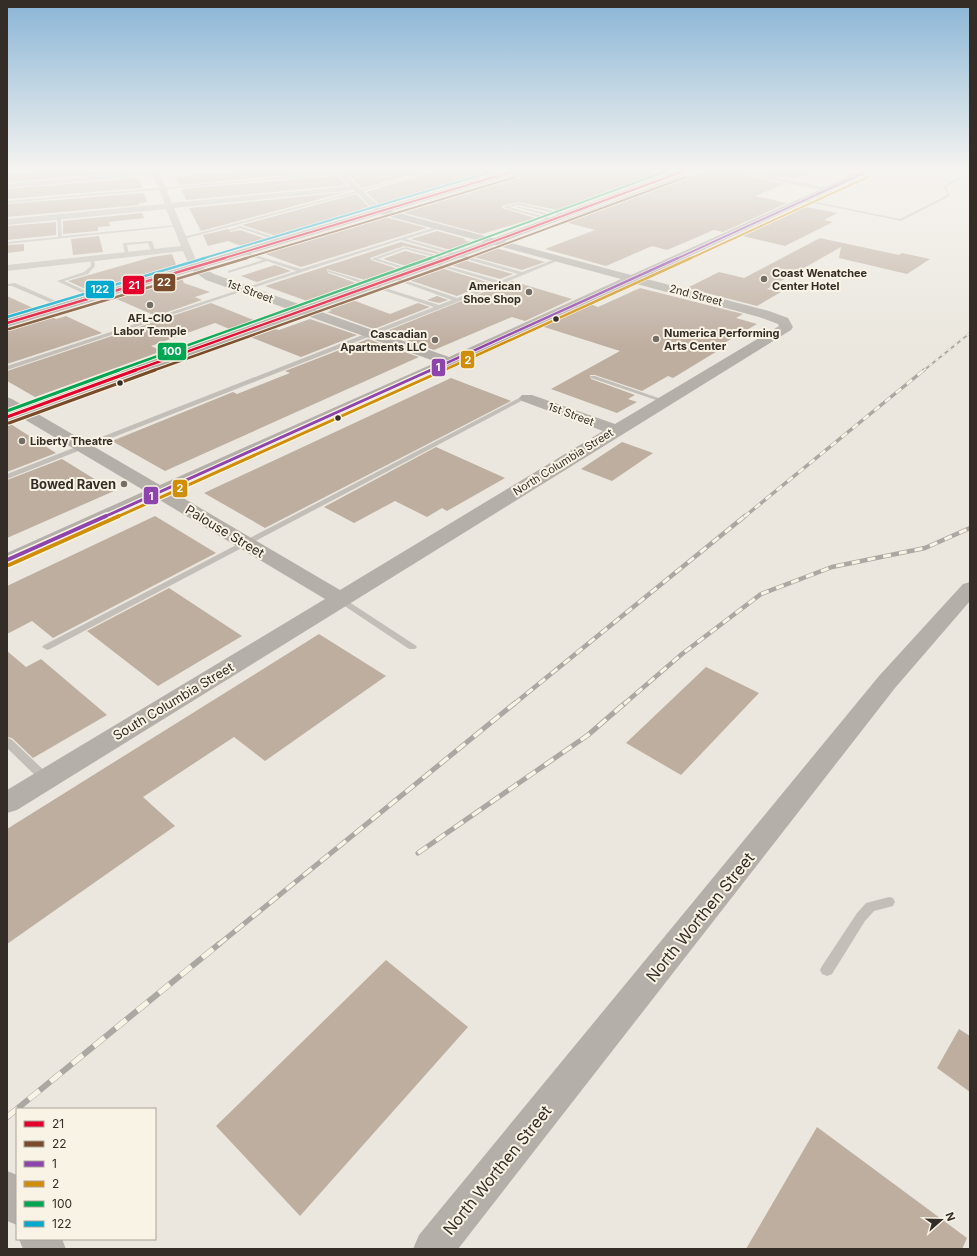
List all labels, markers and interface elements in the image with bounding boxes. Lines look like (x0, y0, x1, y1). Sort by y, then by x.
place label: Coast Wenatchee Center Hotel (772, 266, 868, 293)
line badge: 22 (153, 273, 176, 292)
marker: Coast Wenatchee Center Hotel (759, 274, 769, 284)
line badge: 21 (122, 275, 145, 295)
text: 22 (157, 275, 171, 289)
street label: 1st Street (225, 276, 275, 306)
text: 21 (128, 278, 140, 292)
place label: American Shoe Shop (463, 279, 521, 306)
line badge: 122 (85, 280, 115, 299)
street label: 2nd Street (668, 281, 724, 309)
text: 122 (91, 282, 109, 296)
marker: American Shoe Shop (524, 287, 534, 297)
marker: AFL-CIO Labor Temple (145, 300, 155, 310)
place label: AFL-CIO Labor Temple (114, 311, 187, 338)
unlabelled marker (551, 314, 561, 324)
place label: Numerica Performing Arts Center (664, 326, 780, 353)
place label: Cascadian Apartments LLC (340, 327, 427, 354)
marker: Numerica Performing Arts Center (651, 334, 661, 344)
marker: Cascadian Apartments LLC (430, 335, 440, 345)
line badge: 100 (157, 342, 187, 361)
text: 100 (162, 344, 182, 358)
line badge: 2 (460, 350, 475, 369)
text: 2 (465, 353, 472, 367)
line badge: 1 (431, 358, 446, 377)
text: 1 (436, 360, 441, 374)
unlabelled marker (115, 378, 125, 388)
street label: 1st Street (546, 399, 596, 429)
unlabelled marker (333, 413, 343, 423)
street label: North Columbia Street (510, 425, 616, 499)
place label: Liberty Theatre (30, 434, 113, 448)
marker: Liberty Theatre (17, 436, 27, 446)
place label: Bowed Raven (31, 476, 116, 492)
marker: Bowed Raven (119, 479, 129, 489)
line badge: 2 (172, 479, 188, 498)
text: 2 (177, 481, 184, 495)
line badge: 1 (143, 486, 159, 505)
text: 1 (149, 489, 154, 503)
street label: Palouse Street (183, 501, 267, 561)
street label: South Columbia Street (110, 659, 236, 743)
street label: North Worthen Street (642, 848, 758, 986)
street label: North Worthen Street (439, 1101, 555, 1239)
legend (16, 1108, 156, 1240)
text: 21 (52, 1116, 64, 1131)
text: 22 (52, 1136, 67, 1151)
text: 1 (52, 1156, 57, 1171)
text: 2 (52, 1176, 59, 1191)
text: 100 (52, 1196, 72, 1211)
north arrow (921, 1200, 961, 1240)
text: N (942, 1210, 958, 1223)
text: 122 (52, 1216, 72, 1231)

